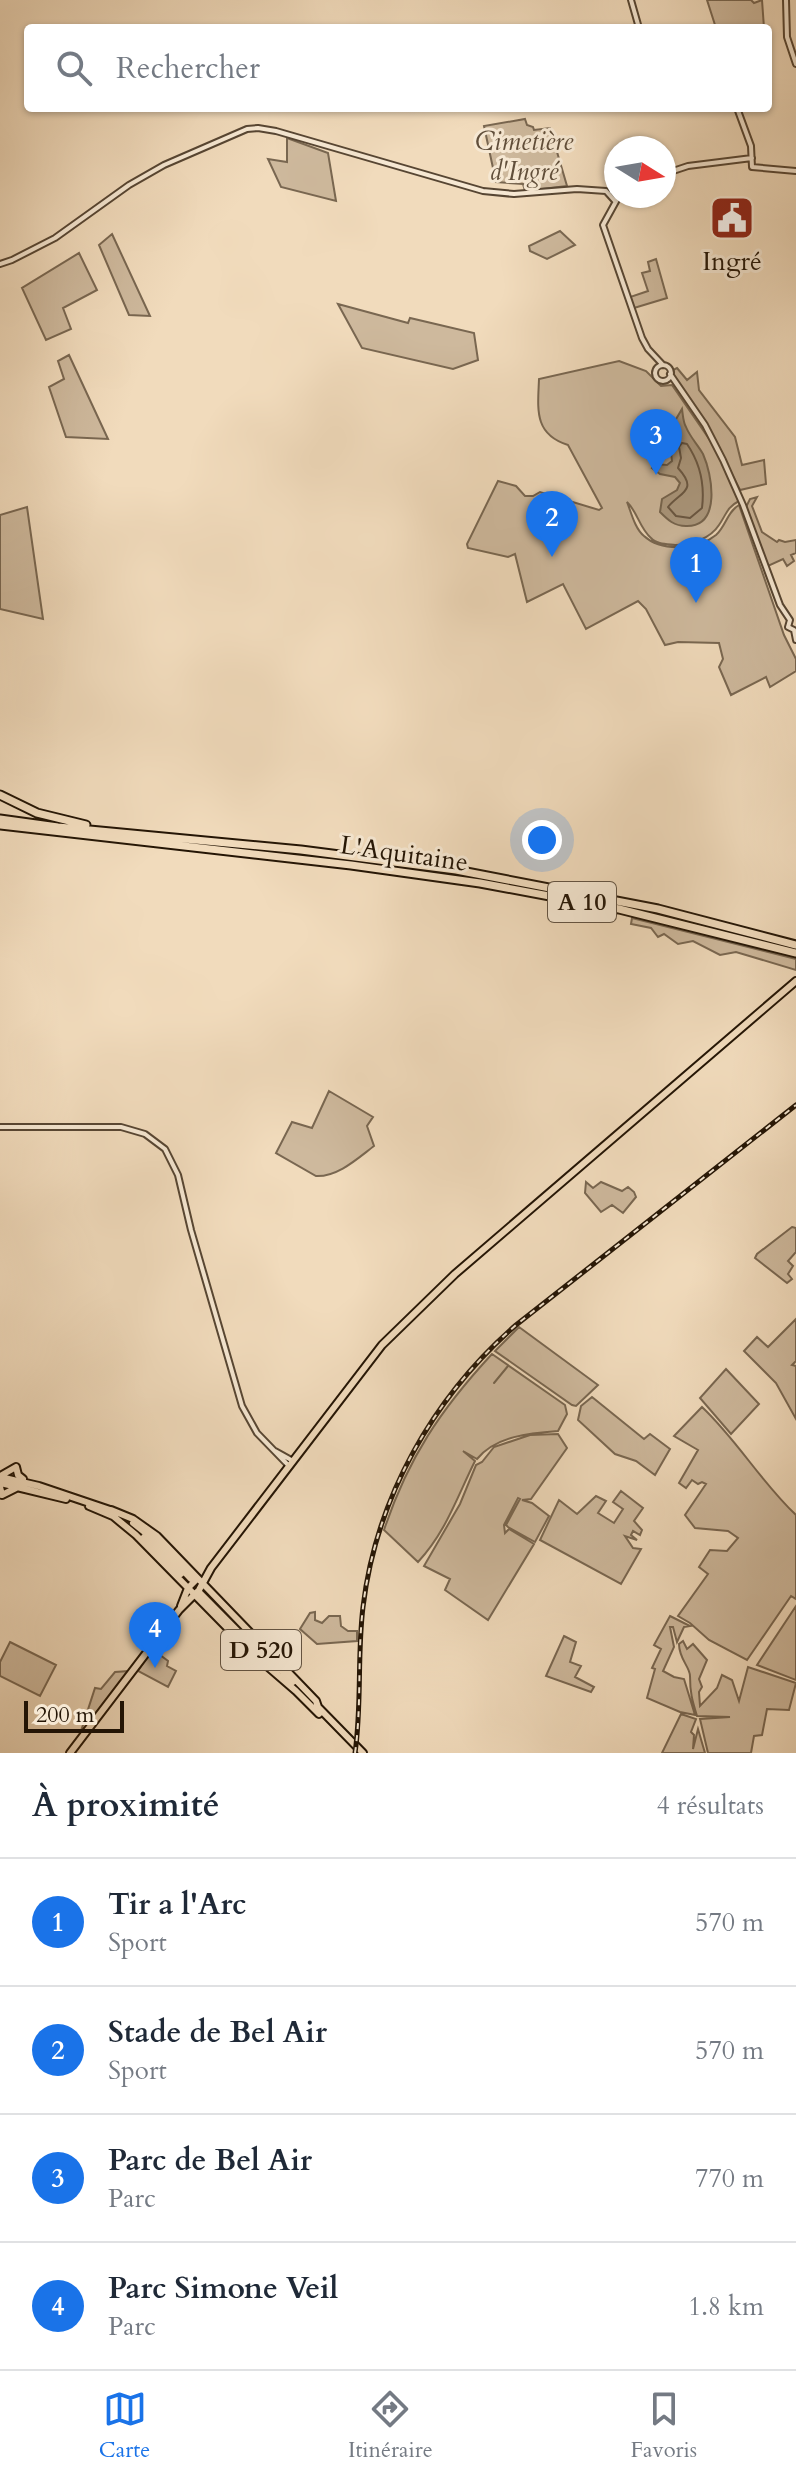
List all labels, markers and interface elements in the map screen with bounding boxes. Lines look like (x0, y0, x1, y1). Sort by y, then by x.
search box (24, 24, 772, 112)
icon: search (52, 46, 96, 90)
text: Rechercher (116, 48, 260, 89)
park label: Cimetière d'Ingré (475, 124, 574, 189)
north arrow (604, 136, 676, 208)
public building icon: Ingré (708, 194, 756, 242)
place label: Ingré (702, 244, 762, 279)
pin: 3 (630, 409, 682, 475)
pin: 2 (526, 491, 578, 557)
pin: 1 (670, 537, 722, 603)
your location (522, 820, 562, 860)
street label: L'Aquitaine (338, 827, 470, 880)
road number: A 10 (548, 882, 616, 922)
pin: 4 (129, 1602, 181, 1668)
road number: D 520 (221, 1630, 301, 1670)
scale bar (24, 1697, 124, 1733)
text: 200 m (36, 1700, 94, 1730)
text: À proximité (32, 1782, 219, 1828)
text: 4 résultats (656, 1788, 764, 1823)
text: Tir a l'Arc (108, 1884, 247, 1925)
text: 1 (51, 1905, 65, 1940)
text: 570 m (695, 1905, 764, 1940)
text: Sport (108, 1925, 167, 1960)
text: Stade de Bel Air (108, 2012, 327, 2053)
text: 2 (51, 2033, 65, 2068)
text: 570 m (695, 2033, 764, 2068)
text: Sport (108, 2053, 167, 2088)
text: Parc de Bel Air (108, 2140, 312, 2181)
text: 3 (51, 2161, 65, 2196)
text: 770 m (695, 2161, 764, 2196)
text: Parc (108, 2181, 156, 2216)
text: Parc Simone Veil (108, 2268, 338, 2309)
text: 4 (51, 2289, 65, 2324)
text: 1.8 km (688, 2289, 764, 2324)
text: Parc (108, 2309, 156, 2344)
tab: Carte (99, 2387, 150, 2465)
tab: Itinéraire (348, 2387, 433, 2465)
tab: Favoris (630, 2387, 697, 2465)

